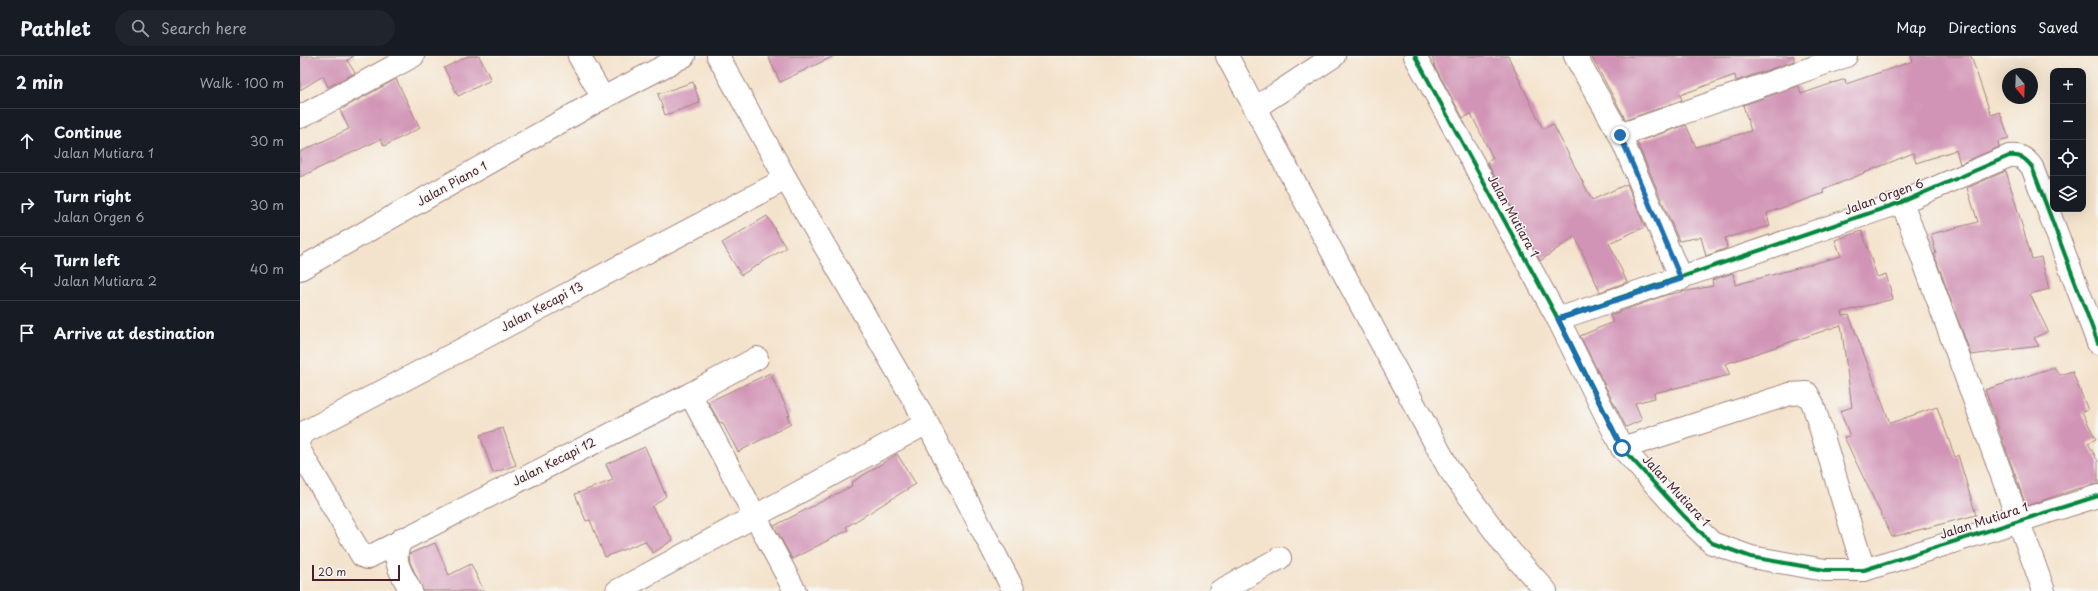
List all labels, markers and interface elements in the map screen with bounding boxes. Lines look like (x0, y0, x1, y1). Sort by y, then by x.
search box (115, 10, 395, 46)
text: Pathlet (20, 14, 91, 42)
text: Search here (161, 16, 247, 39)
icon: search (129, 17, 151, 39)
text: Map (1896, 17, 1926, 38)
text: Directions (1948, 17, 2016, 38)
text: Saved (2038, 17, 2078, 38)
north arrow (2002, 68, 2038, 104)
map controls (2050, 68, 2086, 212)
button: + (2050, 68, 2086, 104)
text: 2 min (16, 69, 63, 95)
text: Walk · 100 m (200, 73, 284, 92)
button: − (2050, 104, 2086, 140)
text: Continue (54, 120, 122, 143)
route end (1611, 126, 1629, 144)
icon: ahead (16, 130, 38, 152)
text: 30 m (250, 131, 284, 150)
button: locate (2050, 140, 2086, 176)
text: Jalan Mutiara 1 (54, 143, 154, 162)
street label: Jalan Piano 1 (413, 156, 490, 210)
street label: Jalan Mutiara 1 (1484, 171, 1544, 260)
street label: Jalan Orgen 6 (1841, 173, 1926, 219)
button: layers (2050, 176, 2086, 212)
text: Turn right (54, 184, 131, 207)
icon: right (16, 194, 38, 216)
text: 30 m (250, 195, 284, 214)
text: Jalan Orgen 6 (54, 207, 144, 226)
text: Turn left (54, 248, 120, 271)
icon: left (16, 258, 38, 280)
text: 40 m (250, 259, 284, 278)
text: Jalan Mutiara 2 (54, 271, 157, 290)
street label: Jalan Kecapi 13 (497, 277, 586, 335)
text: Arrive at destination (54, 321, 215, 344)
icon: arrive (16, 322, 38, 344)
street label: Jalan Kecapi 12 (509, 432, 598, 490)
route start (1613, 439, 1631, 457)
street label: Jalan Mutiara 1 (1639, 450, 1715, 530)
street label: Jalan Mutiara 1 (1937, 497, 2030, 543)
scale bar (312, 563, 400, 582)
text: 20 m (318, 563, 346, 580)

